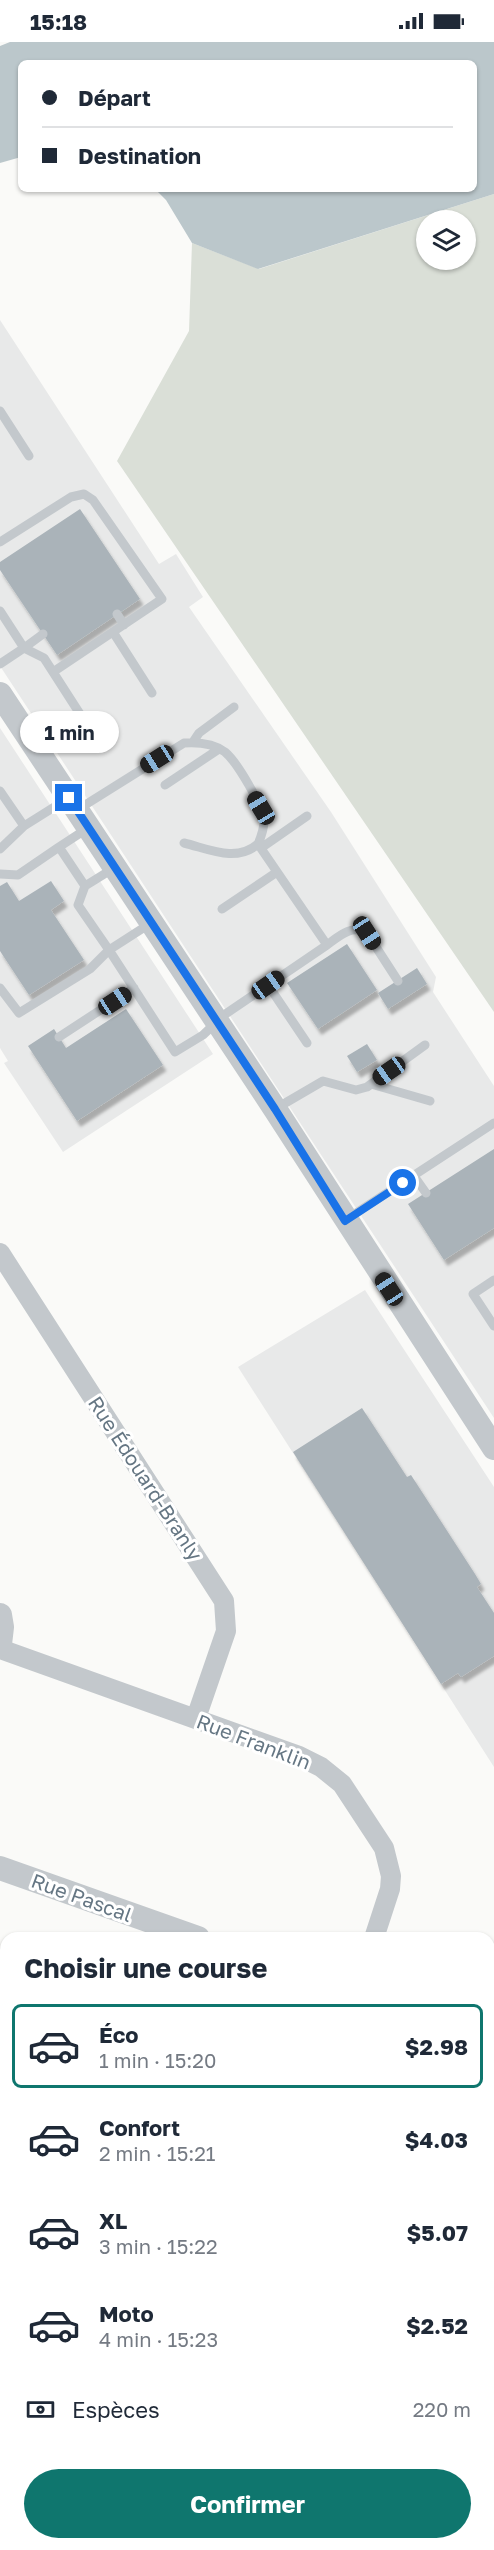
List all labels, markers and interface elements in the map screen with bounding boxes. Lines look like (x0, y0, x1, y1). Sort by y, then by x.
text: 15:18 (30, 8, 87, 35)
text: Départ (78, 84, 151, 111)
text: Destination (78, 142, 201, 169)
map controls (416, 210, 476, 270)
button: layers (416, 210, 476, 270)
callout: 1 min (20, 711, 118, 753)
text: 1 min (44, 720, 95, 744)
car (137, 742, 177, 776)
route end (55, 784, 82, 811)
car (244, 788, 278, 828)
car (350, 913, 384, 953)
car (248, 967, 288, 1003)
car (95, 984, 135, 1018)
car (369, 1053, 409, 1089)
route start (389, 1169, 416, 1196)
car (372, 1269, 406, 1309)
street label: Rue Édouard-Branly (84, 1391, 208, 1565)
street label: Rue Franklin (194, 1708, 314, 1774)
street label: Rue Pascal (28, 1868, 136, 1926)
text: Choisir une course (24, 1952, 267, 1984)
icon: car (27, 2019, 81, 2073)
text: Éco (99, 2021, 138, 2048)
text: $2.98 (405, 2033, 468, 2060)
text: 1 min · 15:20 (99, 2048, 216, 2072)
icon: car (27, 2112, 81, 2166)
text: Confort (99, 2114, 180, 2141)
text: $4.03 (405, 2126, 468, 2153)
text: 2 min · 15:21 (99, 2141, 216, 2165)
icon: car (27, 2205, 81, 2259)
text: XL (99, 2207, 127, 2234)
text: $5.07 (407, 2219, 468, 2246)
text: 3 min · 15:22 (99, 2234, 218, 2258)
icon: car (27, 2298, 81, 2352)
text: Moto (99, 2300, 154, 2327)
text: $2.52 (406, 2312, 468, 2339)
text: 4 min · 15:23 (99, 2327, 218, 2351)
icon: cash (24, 2393, 57, 2426)
text: Espèces (72, 2396, 160, 2423)
text: 220 m (413, 2397, 471, 2421)
button: Confirmer (24, 2469, 471, 2538)

